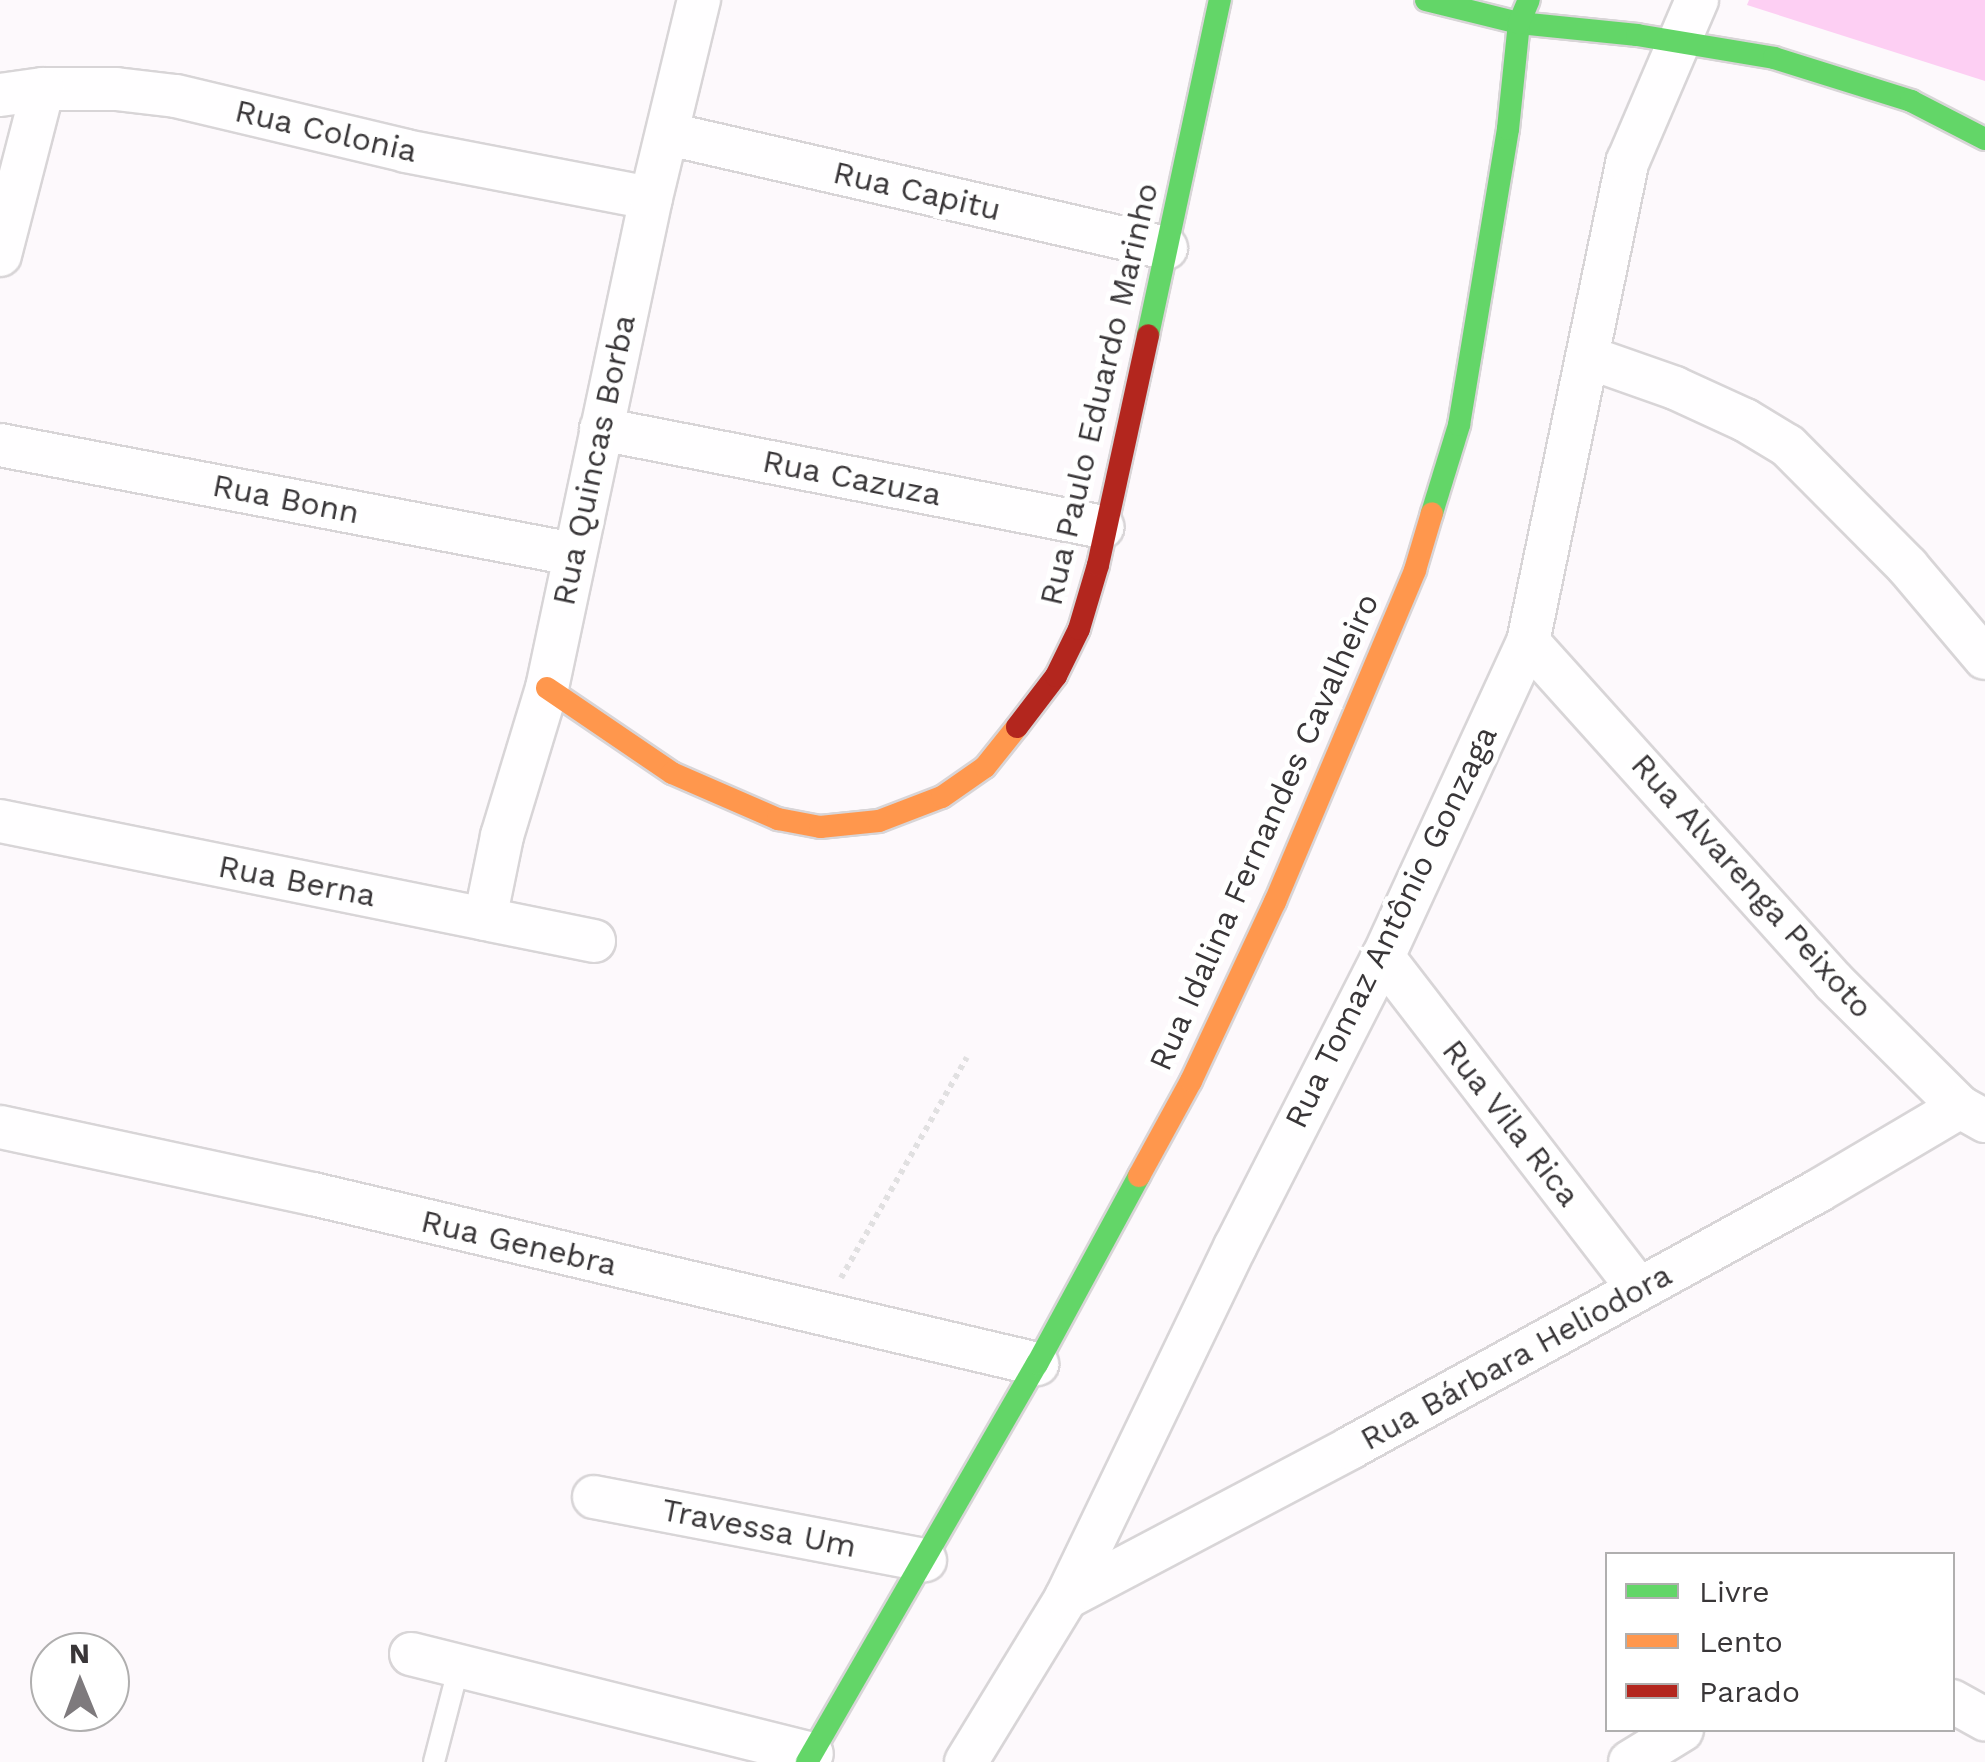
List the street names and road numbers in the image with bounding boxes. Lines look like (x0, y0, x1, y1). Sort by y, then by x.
street label: Rua Colonia (231, 91, 421, 171)
street label: Rua Capitu (829, 153, 1005, 229)
street label: Rua Paulo Eduardo Marinho (1032, 179, 1166, 609)
street label: Rua Quincas Borba (544, 311, 644, 609)
street label: Rua Cazuza (759, 442, 945, 514)
street label: Rua Bonn (209, 466, 363, 532)
street label: Rua Idalina Fernandes Cavalheiro (1141, 587, 1387, 1077)
street label: Rua Tomaz Antônio Gonzaga (1276, 718, 1506, 1136)
street label: Rua Alvarenga Peixoto (1622, 745, 1882, 1027)
street label: Rua Berna (215, 847, 379, 915)
street label: Rua Vila Rica (1433, 1031, 1589, 1215)
street label: Rua Genebra (417, 1202, 621, 1284)
street label: Rua Bárbara Heliodora (1353, 1255, 1679, 1459)
street label: Travessa Um (658, 1490, 860, 1566)

